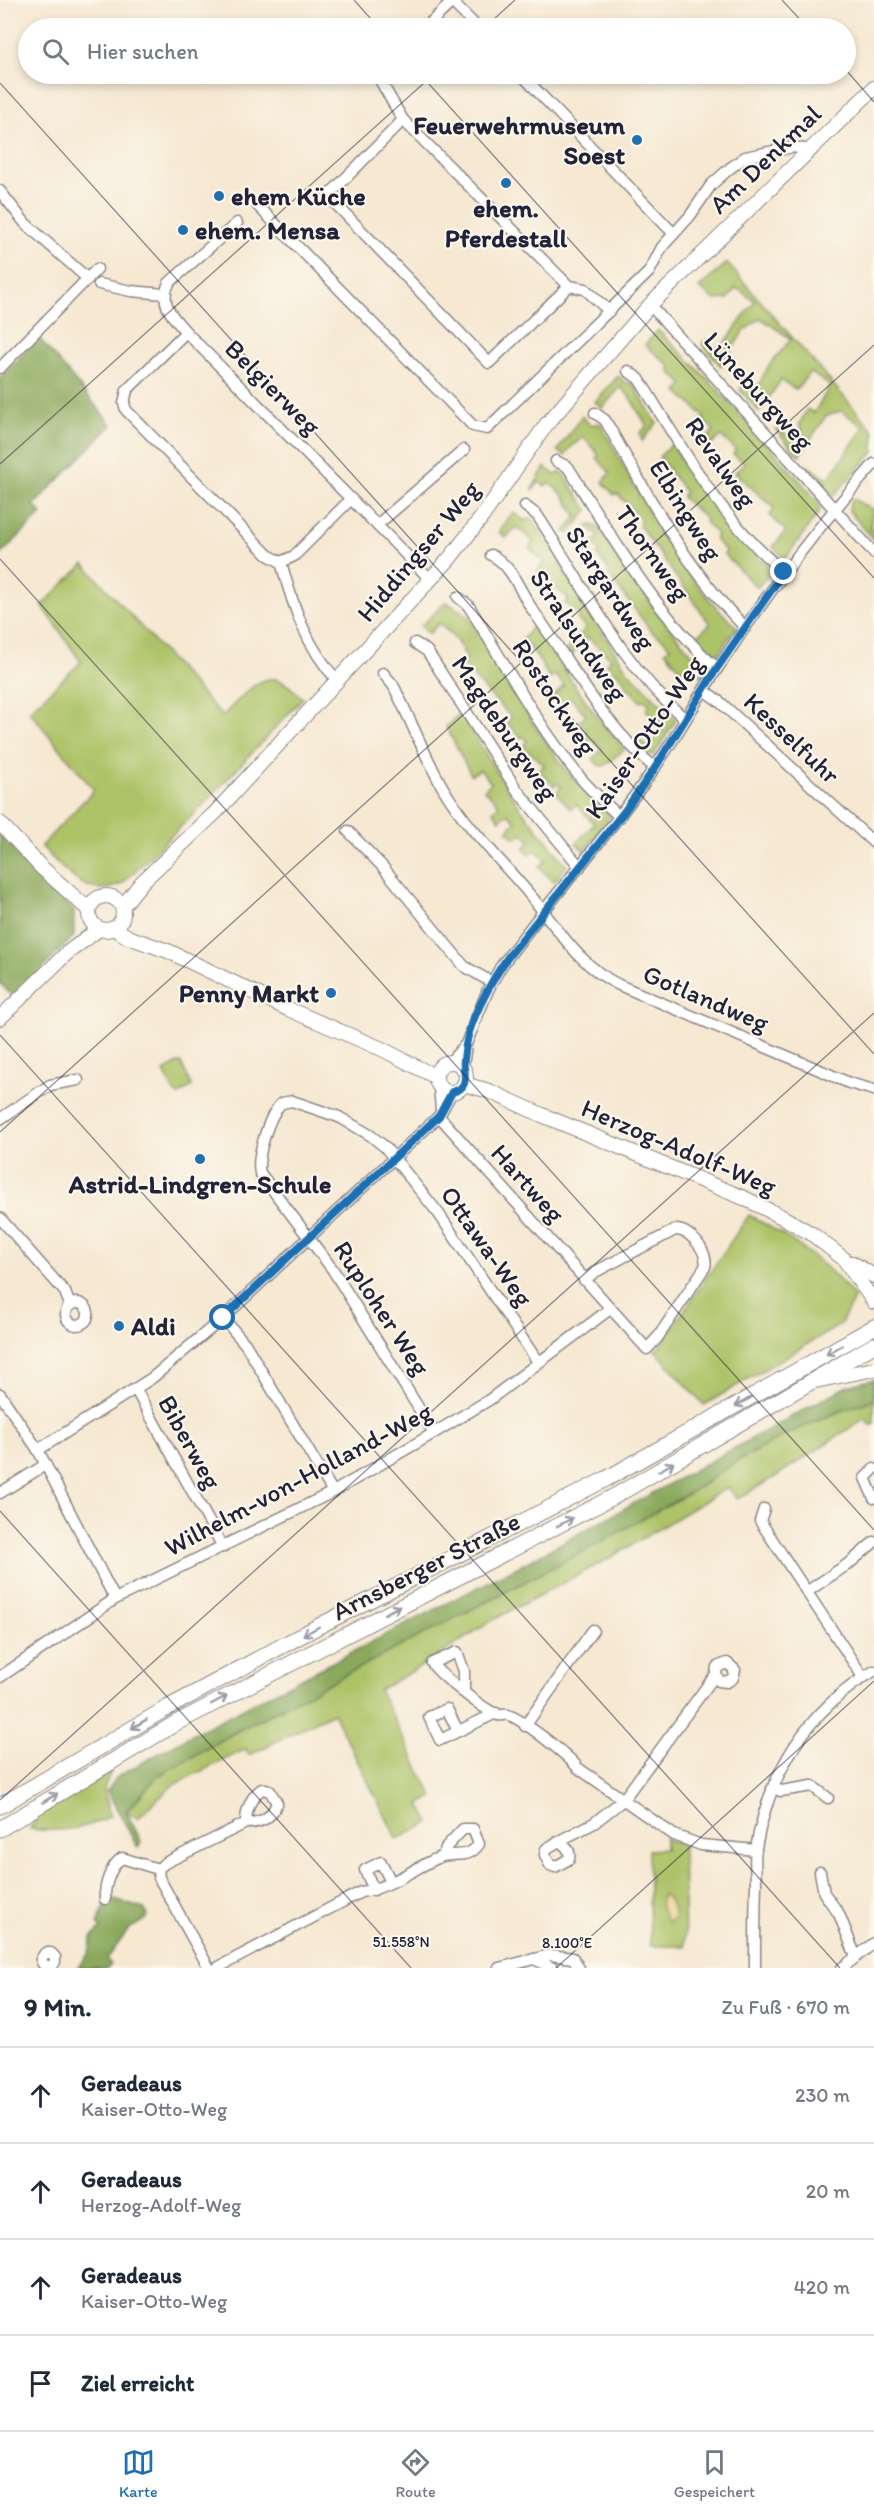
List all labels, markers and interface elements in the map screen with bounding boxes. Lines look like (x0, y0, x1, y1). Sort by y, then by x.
search box (18, 18, 856, 84)
icon: search (39, 35, 72, 68)
text: Hier suchen (87, 38, 198, 65)
street label: Am Denkmal (702, 98, 828, 220)
place label: Feuerwehrmuseum Soest (413, 109, 625, 171)
marker: Feuerwehrmuseum Soest (630, 133, 644, 147)
marker: ehem. Pferdestall (499, 176, 513, 190)
place label: ehem Küche (231, 180, 366, 212)
marker: ehem Küche (212, 189, 226, 203)
place label: ehem. Pferdestall (445, 192, 568, 254)
place label: ehem. Mensa (195, 214, 340, 246)
marker: ehem. Mensa (176, 223, 190, 237)
street label: Lüneburgweg (697, 325, 821, 458)
street label: Belgierweg (218, 332, 328, 442)
street label: Revalweg (678, 410, 764, 514)
street label: Elbingweg (642, 453, 730, 567)
street label: Hiddingser Weg (349, 473, 487, 628)
street label: Thornweg (608, 499, 698, 608)
street label: Stargardweg (559, 520, 663, 657)
route end (770, 558, 796, 584)
street label: Stralsundweg (523, 563, 635, 708)
street label: Rostockweg (505, 633, 605, 762)
street label: Magdeburgweg (445, 649, 566, 807)
street label: Kaiser-Otto-Weg (578, 649, 711, 825)
street label: Kesselfuhr (737, 686, 847, 791)
street label: Gotlandweg (638, 957, 774, 1039)
place label: Penny Markt (179, 977, 319, 1009)
marker: Penny Markt (324, 986, 338, 1000)
street label: Herzog-Adolf-Weg (577, 1092, 782, 1203)
street label: Hartweg (484, 1137, 572, 1229)
marker: Astrid-Lindgren-Schule (193, 1152, 207, 1166)
place label: Astrid-Lindgren-Schule (68, 1168, 331, 1200)
street label: Ottawa-Weg (434, 1180, 541, 1313)
street label: Ruploher Weg (327, 1235, 438, 1382)
route start (209, 1304, 235, 1330)
place label: Aldi (130, 1310, 176, 1342)
marker: Aldi (112, 1319, 126, 1333)
one-way arrow (826, 1344, 843, 1356)
street label: Biberweg (151, 1389, 229, 1495)
street label: Wilhelm-von-Holland-Weg (159, 1394, 438, 1563)
one-way arrow (735, 1396, 752, 1408)
one-way arrow (657, 1460, 674, 1472)
street label: Arnsberger Straße (327, 1505, 525, 1627)
one-way arrow (556, 1516, 574, 1527)
one-way arrow (382, 1604, 400, 1616)
one-way arrow (302, 1626, 320, 1637)
one-way arrow (209, 1694, 227, 1706)
one-way arrow (131, 1718, 148, 1730)
one-way arrow (41, 1792, 58, 1804)
text: 51.558°N (372, 1933, 430, 1951)
text: 8.100°E (542, 1934, 592, 1952)
text: 9 Min. (24, 1991, 92, 2023)
text: Zu Fuß · 670 m (722, 1995, 850, 2019)
text: Geradeaus (81, 2070, 182, 2097)
icon: ahead (24, 2079, 57, 2112)
text: 230 m (795, 2083, 850, 2107)
text: Kaiser-Otto-Weg (81, 2097, 227, 2121)
text: Geradeaus (81, 2166, 182, 2193)
icon: ahead (24, 2175, 57, 2208)
text: 20 m (806, 2179, 850, 2203)
text: Herzog-Adolf-Weg (81, 2193, 241, 2217)
text: Geradeaus (81, 2262, 182, 2289)
icon: ahead (24, 2271, 57, 2304)
text: 420 m (794, 2275, 850, 2299)
text: Kaiser-Otto-Weg (81, 2289, 227, 2313)
icon: arrive (24, 2367, 57, 2400)
text: Ziel erreicht (81, 2370, 194, 2397)
tab: Karte (119, 2446, 158, 2501)
tab: Route (396, 2446, 436, 2501)
tab: Gespeichert (674, 2446, 755, 2501)

